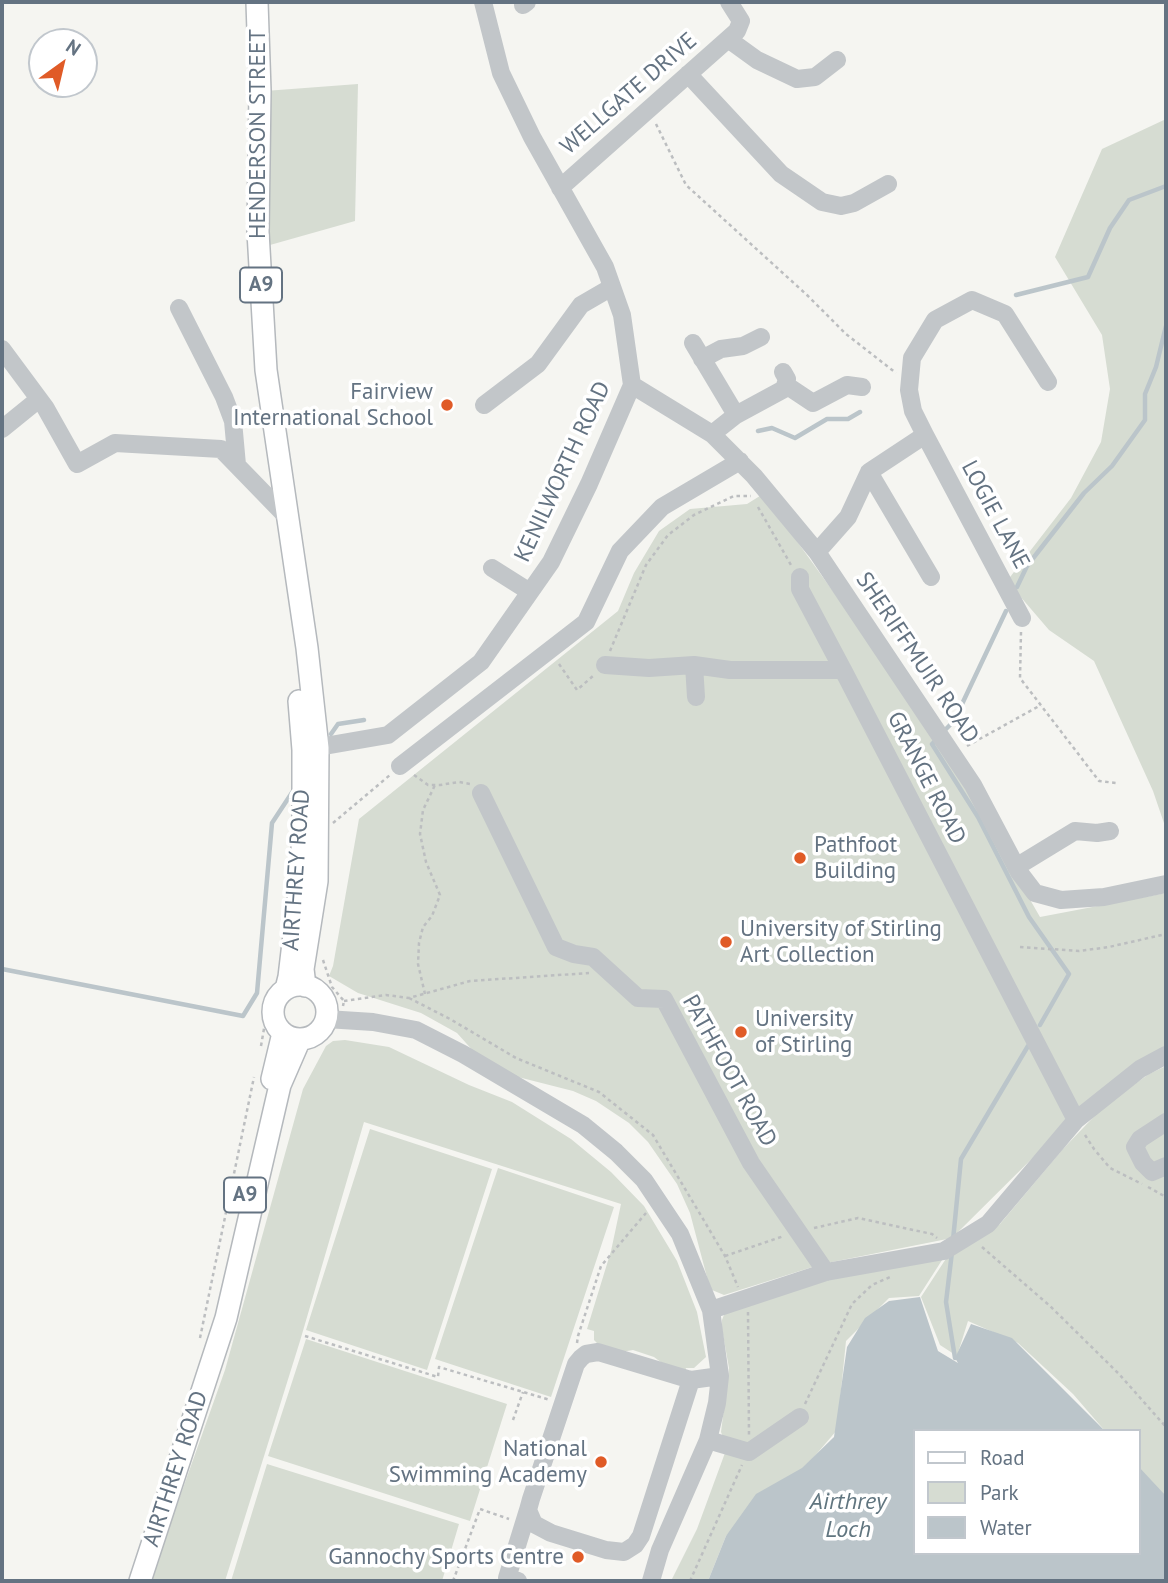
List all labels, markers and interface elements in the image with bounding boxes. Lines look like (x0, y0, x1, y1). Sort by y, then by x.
street label: WELLGATE DRIVE (555, 27, 703, 161)
north arrow (28, 28, 98, 98)
street label: HENDERSON STREET (244, 29, 272, 239)
text: N (62, 34, 86, 61)
road number: A9 (240, 268, 282, 302)
street label: KENILWORTH ROAD (509, 377, 617, 567)
place label: Fairview International School (233, 378, 433, 432)
marker: Fairview International School (439, 397, 455, 413)
street label: LOGIE LANE (955, 456, 1035, 574)
street label: SHERIFFMUIR ROAD (850, 567, 984, 749)
street label: GRANGE ROAD (881, 707, 971, 849)
street label: AIRTHREY ROAD (278, 788, 316, 952)
place label: Pathfoot Building (814, 831, 897, 885)
marker: Pathfoot Building (792, 850, 808, 866)
place label: University of Stirling Art Collection (740, 915, 942, 969)
marker: University of Stirling Art Collection (718, 934, 734, 950)
street label: PATHFOOT ROAD (676, 990, 782, 1152)
place label: University of Stirling (755, 1005, 853, 1059)
marker: University of Stirling (733, 1024, 749, 1040)
road number: A9 (224, 1178, 266, 1212)
street label: AIRTHREY ROAD (138, 1388, 214, 1550)
legend (912, 1429, 1140, 1555)
place label: National Swimming Academy (389, 1435, 587, 1489)
text: Road (980, 1444, 1024, 1471)
marker: National Swimming Academy (593, 1454, 609, 1470)
text: Park (980, 1479, 1019, 1506)
water label: Airthrey Loch (809, 1488, 887, 1544)
text: Water (980, 1514, 1032, 1541)
place label: Gannochy Sports Centre (328, 1543, 564, 1571)
marker: Gannochy Sports Centre (570, 1549, 586, 1565)

